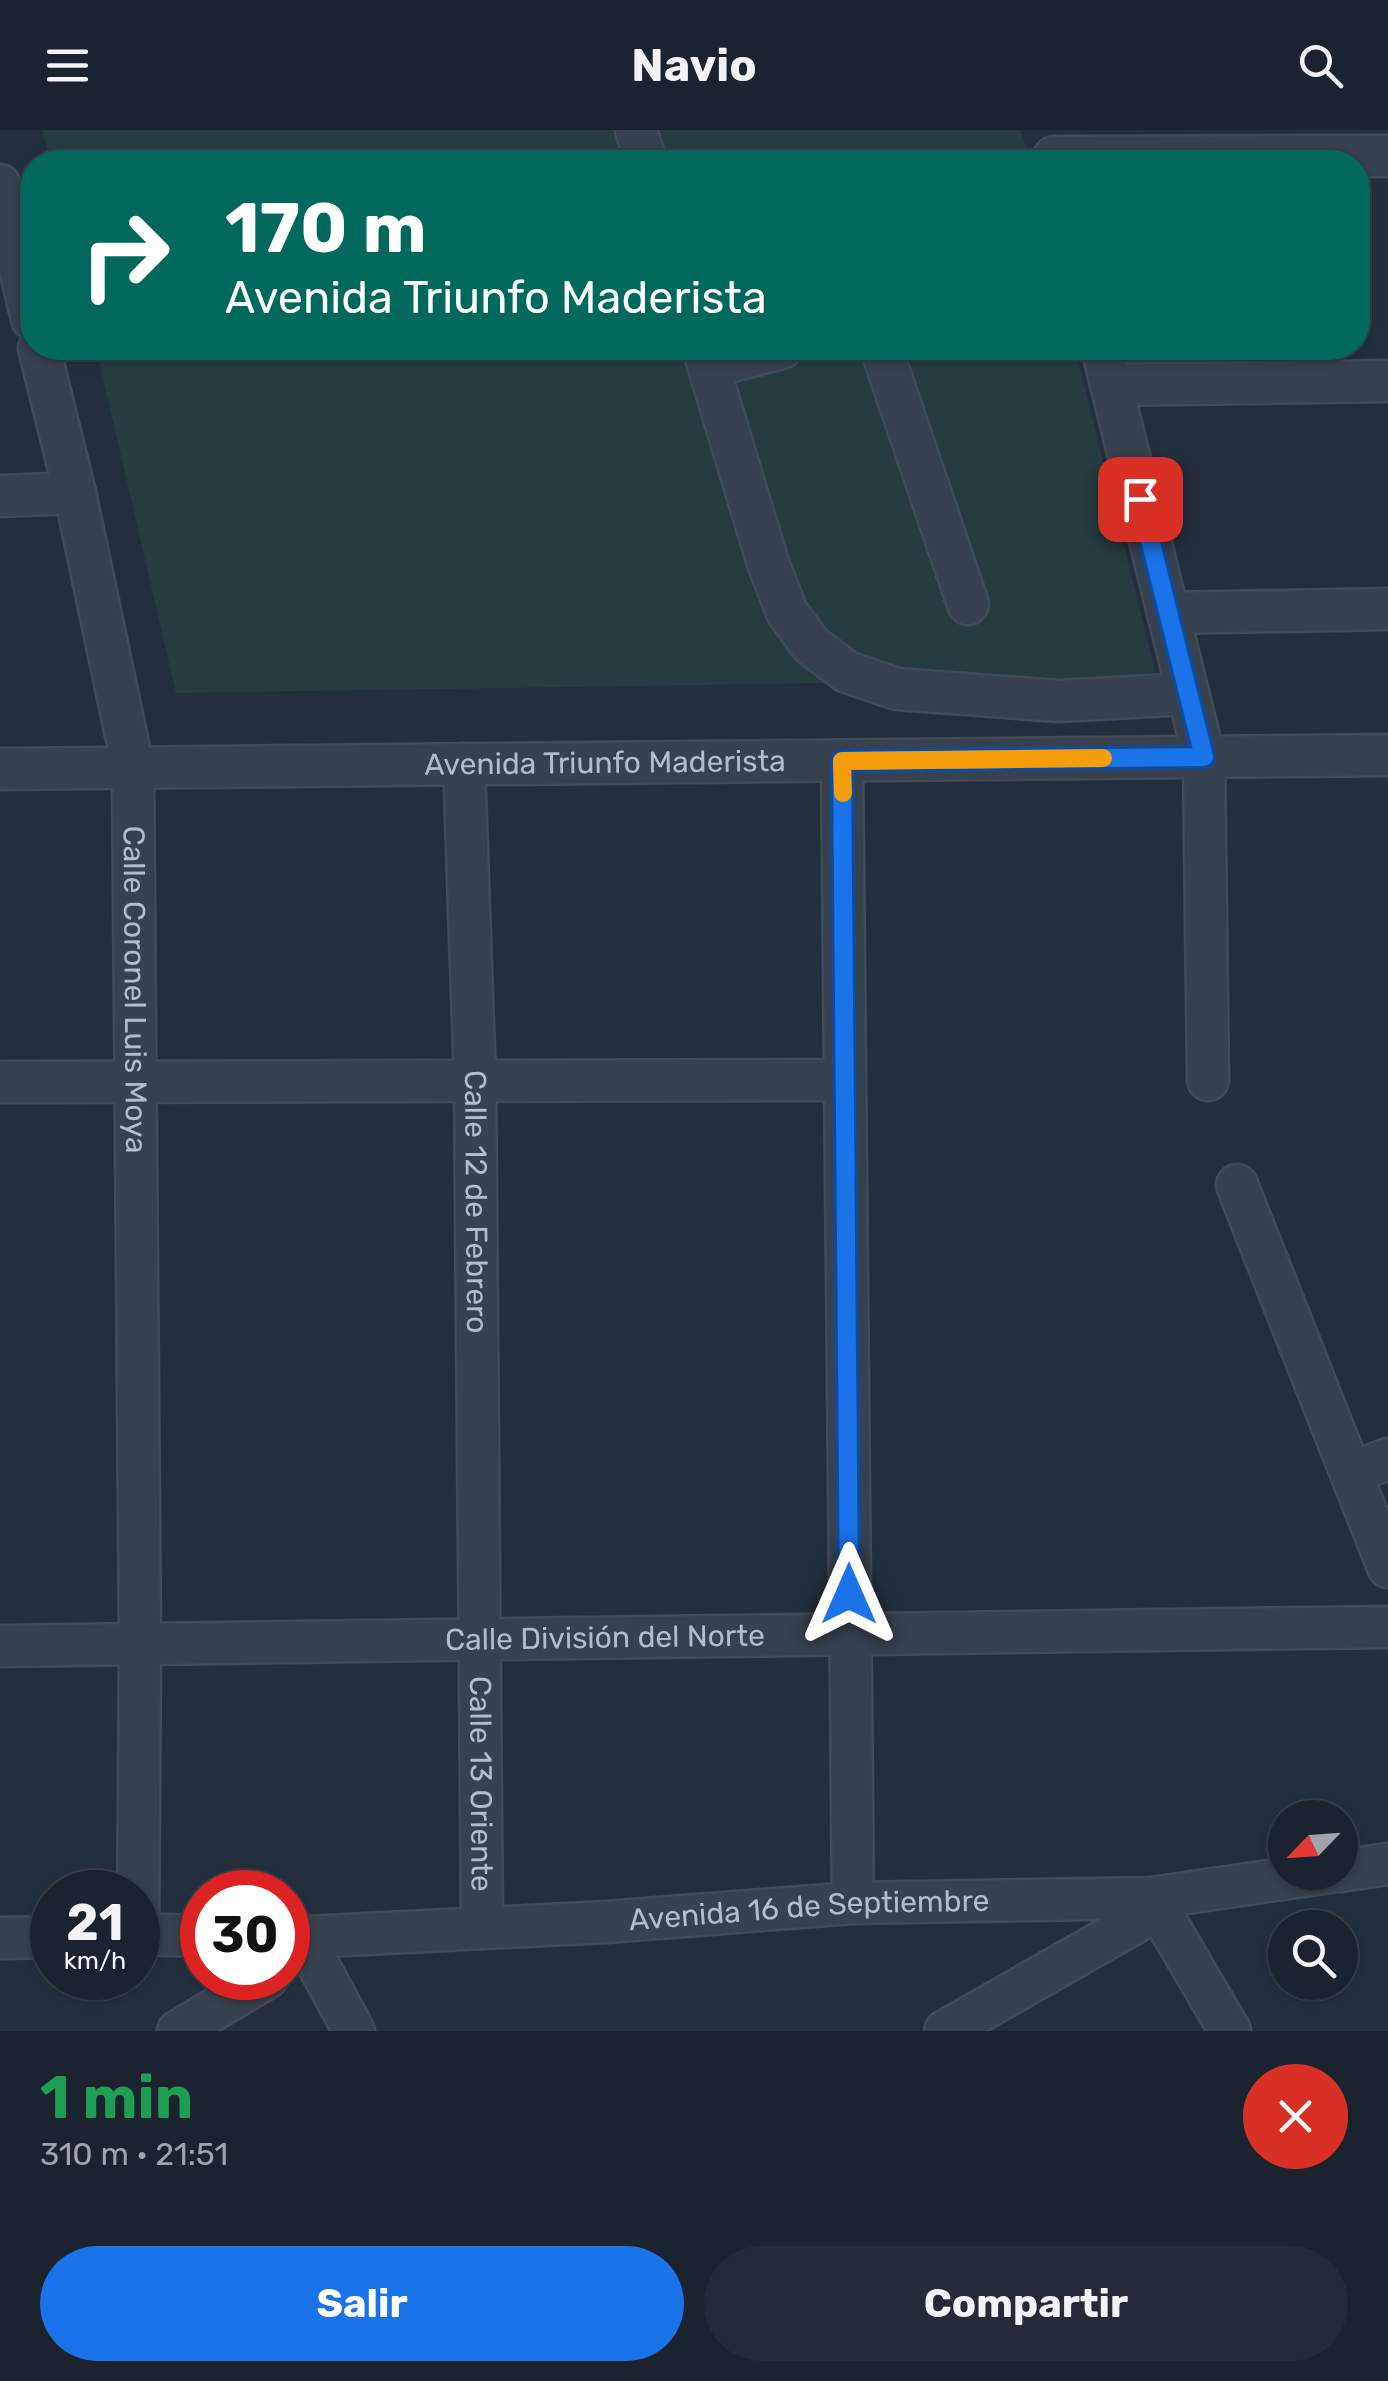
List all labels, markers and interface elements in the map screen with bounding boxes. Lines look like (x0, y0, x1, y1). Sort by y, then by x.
icon: menu (40, 38, 95, 93)
icon: search (1293, 38, 1348, 93)
text: Navio (631, 39, 757, 92)
text: 170 m (225, 187, 427, 270)
icon: right (60, 190, 190, 320)
text: Avenida Triunfo Maderista (225, 271, 767, 324)
pin (1098, 457, 1183, 542)
icon: arrive (1113, 472, 1168, 527)
street label: Avenida Triunfo Maderista (424, 743, 786, 783)
street label: Calle Coronel Luis Moya (115, 825, 154, 1154)
street label: Calle 12 de Febrero (457, 1070, 495, 1334)
position arrow (797, 1542, 901, 1646)
street label: Calle División del Norte (445, 1618, 765, 1658)
street label: Calle 13 Oriente (462, 1676, 500, 1892)
north arrow (1268, 1800, 1358, 1890)
map controls (1268, 1800, 1358, 2000)
speed limit sign: 30 (180, 1870, 310, 2000)
street label: Avenida 16 de Septiembre (628, 1883, 990, 1938)
text: 21 (66, 1893, 124, 1953)
button: search (1268, 1910, 1358, 2000)
text: km/h (64, 1946, 126, 1975)
text: 1 min (40, 2062, 193, 2133)
button: close (1243, 2064, 1348, 2169)
text: 310 m · 21:51 (40, 2135, 228, 2173)
button: Salir (40, 2246, 684, 2361)
button: Compartir (704, 2246, 1348, 2361)

